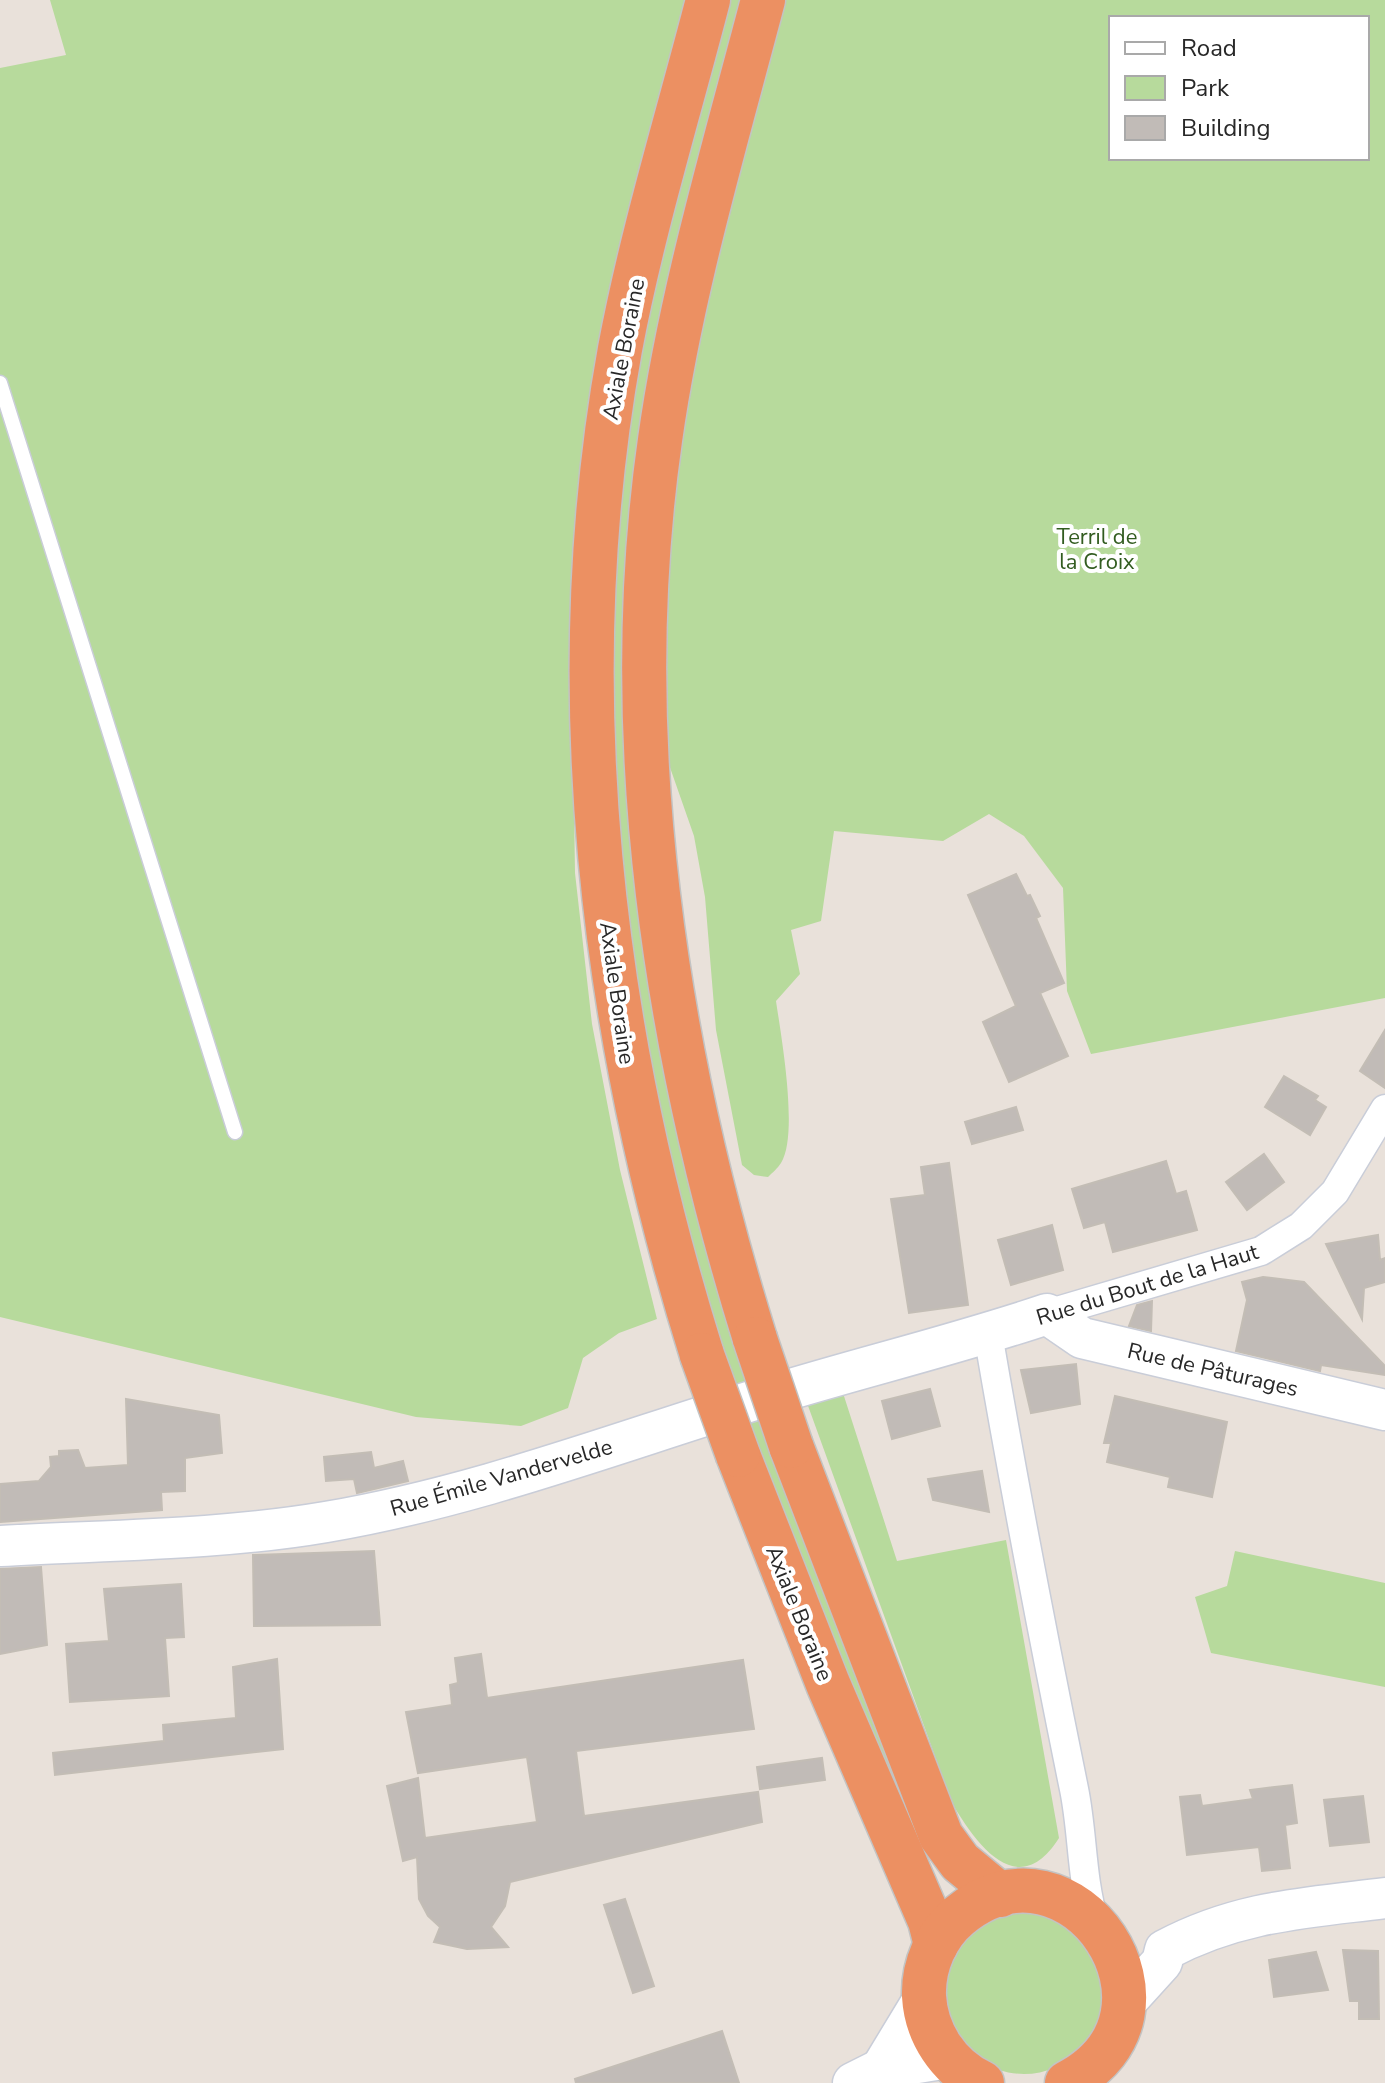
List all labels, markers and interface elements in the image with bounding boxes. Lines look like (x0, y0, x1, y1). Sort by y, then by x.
legend (1109, 16, 1369, 160)
text: Road (1181, 32, 1237, 64)
text: Park (1181, 72, 1230, 104)
text: Building (1181, 112, 1271, 144)
street label: Axiale Boraine (596, 276, 652, 422)
park label: Terril de la Croix (1057, 522, 1137, 577)
street label: Axiale Boraine (592, 920, 642, 1066)
street label: Rue du Bout de la Haut (1033, 1237, 1262, 1333)
street label: Rue de Pâturages (1124, 1336, 1301, 1404)
street label: Rue Émile Vandervelde (387, 1432, 616, 1524)
street label: Axiale Boraine (758, 1541, 840, 1686)

